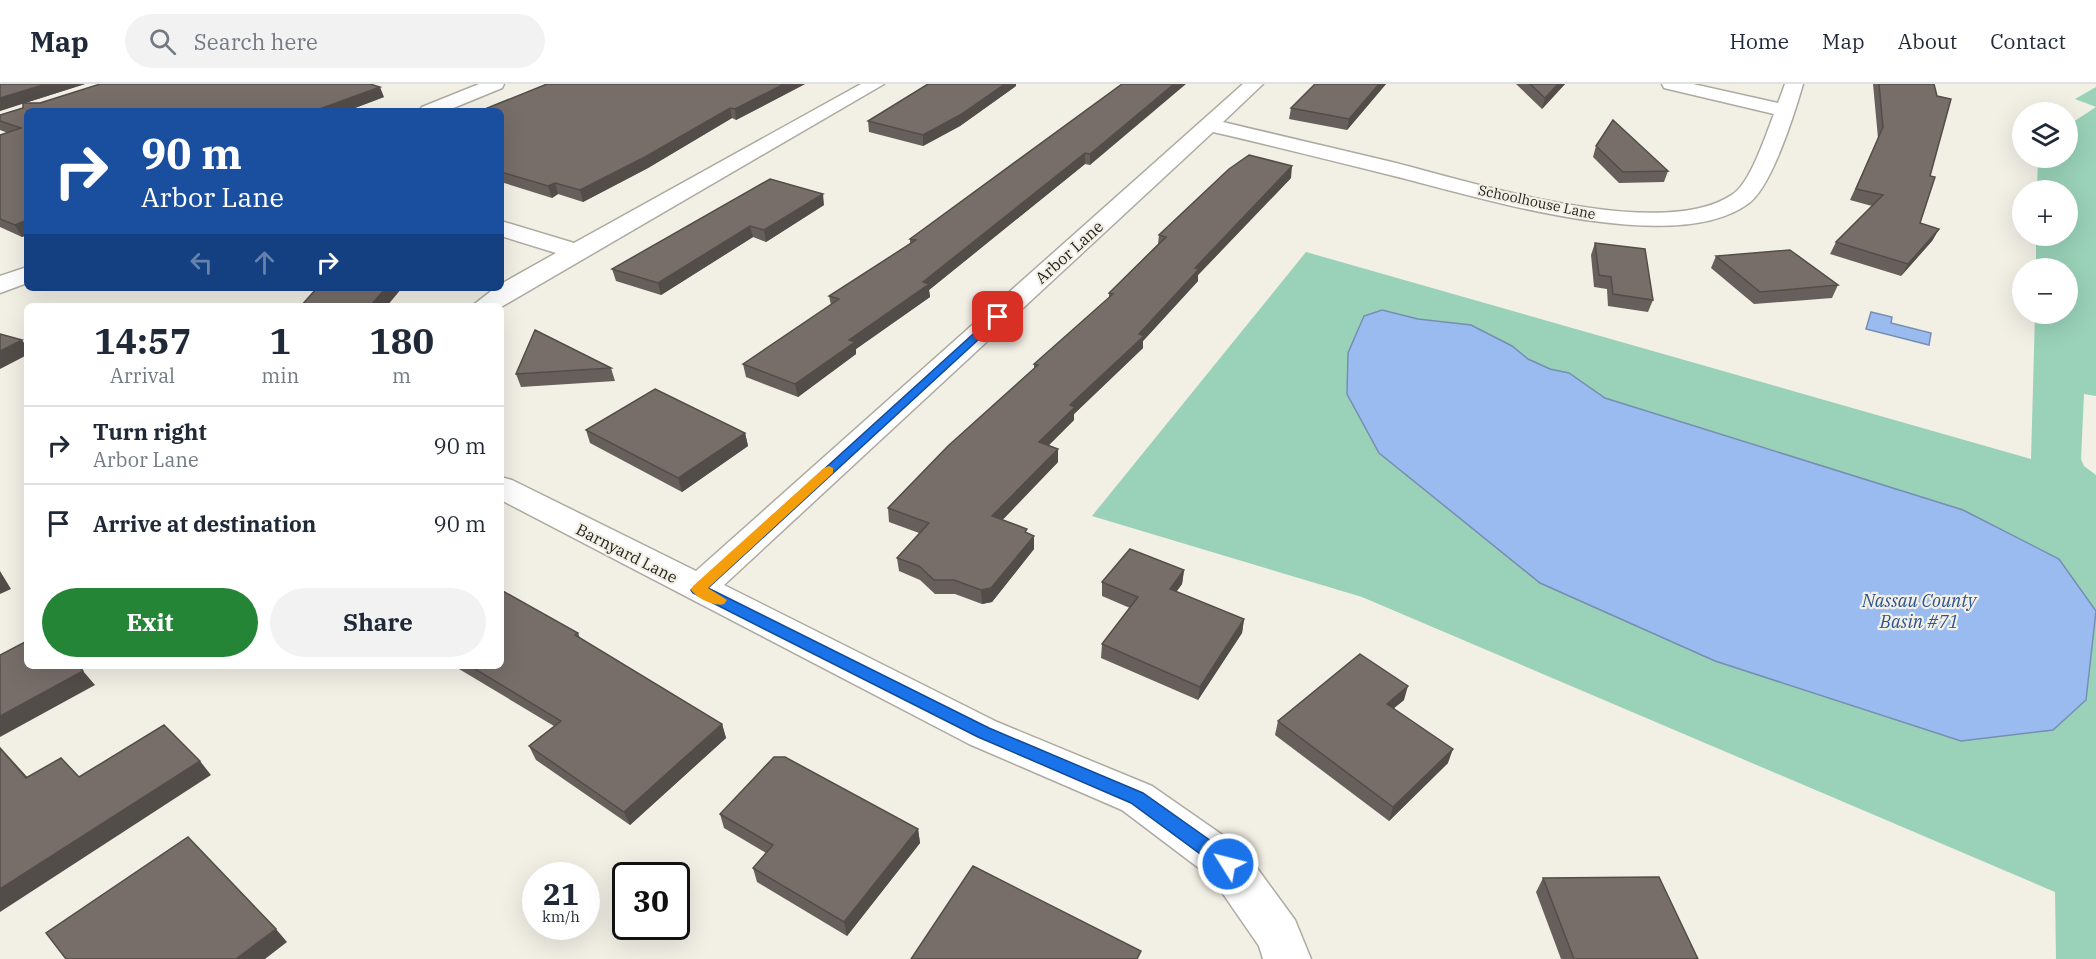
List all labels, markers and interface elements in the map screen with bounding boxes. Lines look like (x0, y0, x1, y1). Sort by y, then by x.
search box (125, 14, 545, 68)
text: Map (30, 23, 89, 60)
icon: search (146, 25, 179, 58)
text: Search here (194, 27, 318, 56)
text: Home (1729, 27, 1789, 55)
text: Map (1822, 27, 1865, 55)
text: About (1898, 27, 1957, 55)
text: Contact (1990, 27, 2066, 55)
map controls (2012, 102, 2078, 324)
button: layers (2012, 102, 2078, 168)
text: 90 m (141, 126, 242, 181)
icon: right (42, 132, 120, 210)
text: Arbor Lane (141, 179, 284, 214)
button: + (2012, 180, 2078, 246)
street label: Schoolhouse Lane (1477, 181, 1597, 223)
street label: Arbor Lane (1031, 216, 1107, 288)
icon: left (185, 246, 218, 279)
icon: ahead (248, 246, 281, 279)
icon: right (311, 246, 344, 279)
button: − (2012, 258, 2078, 324)
pin (972, 291, 1023, 342)
icon: arrive (981, 300, 1014, 333)
text: 14:57 (94, 317, 191, 364)
text: 1 (269, 317, 291, 364)
text: 180 (369, 317, 434, 364)
text: Arrival (110, 362, 175, 389)
text: min (261, 362, 299, 389)
text: m (392, 362, 411, 389)
text: Turn right (93, 417, 207, 446)
icon: right (42, 429, 75, 462)
text: 90 m (434, 431, 486, 460)
text: Arbor Lane (93, 446, 199, 473)
icon: arrive (42, 507, 75, 540)
text: Arrive at destination (93, 509, 316, 538)
text: 90 m (434, 509, 486, 538)
street label: Barnyard Lane (573, 519, 681, 587)
button: Exit (42, 588, 258, 657)
button: Share (270, 588, 486, 657)
water label: Nassau County Basin #71 (1861, 589, 1978, 633)
position arrow (1196, 832, 1260, 896)
speed limit sign: 30 (612, 862, 690, 940)
text: 21 (543, 874, 579, 913)
text: km/h (542, 907, 580, 926)

